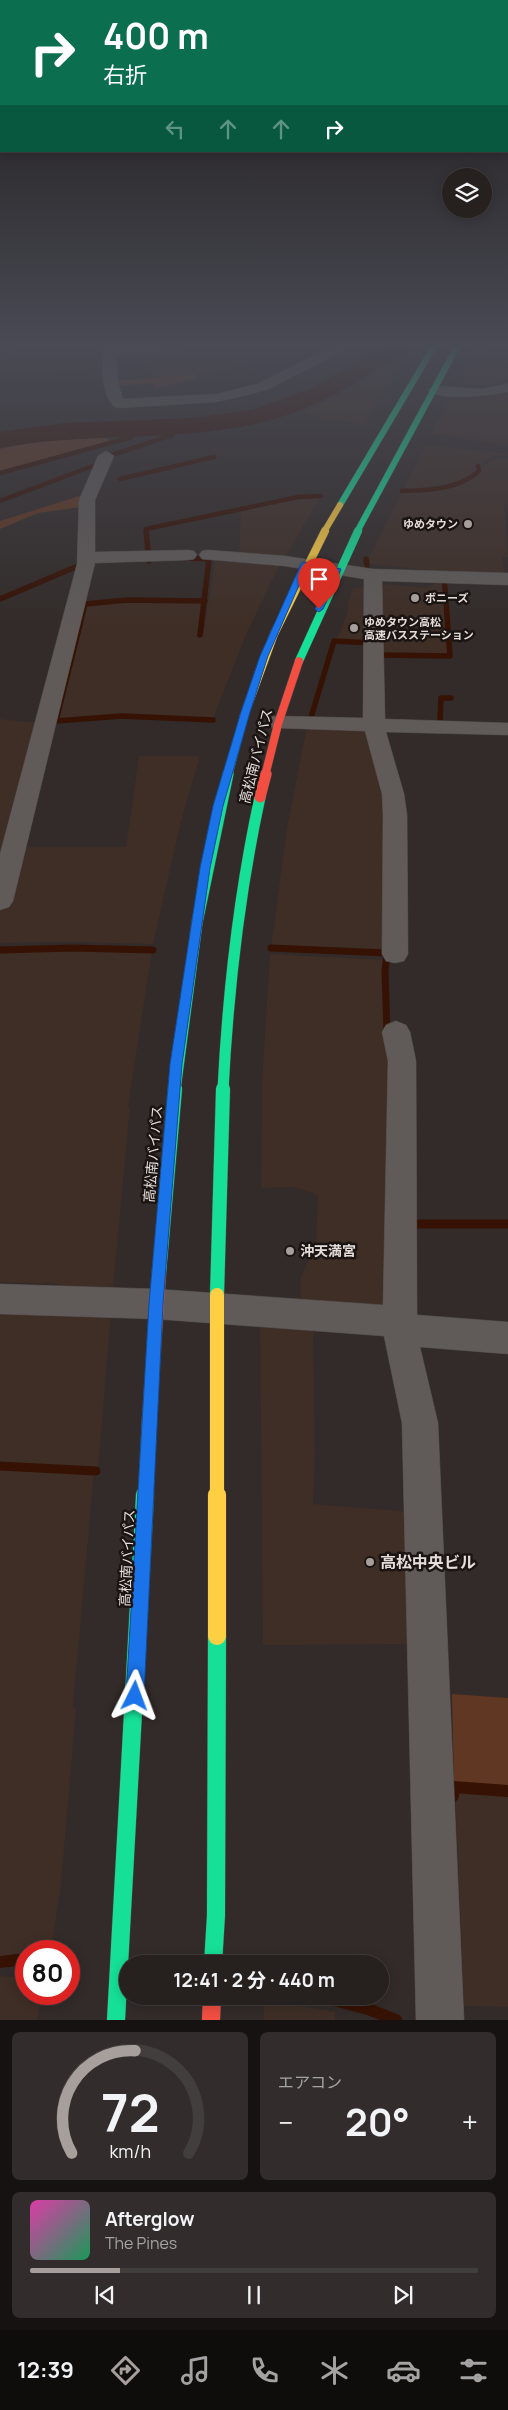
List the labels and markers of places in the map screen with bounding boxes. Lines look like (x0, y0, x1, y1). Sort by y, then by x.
place label: ゆめタウン (403, 516, 458, 531)
marker: ゆめタウン (462, 518, 474, 530)
pin (298, 558, 340, 609)
place label: ボニーズ (425, 590, 468, 605)
marker: ボニーズ (409, 592, 421, 604)
place label: ゆめタウン高松 高速バスステーション (364, 614, 474, 642)
marker: ゆめタウン高松 高速バスステーション (348, 622, 360, 634)
place label: 沖天満宮 (300, 1241, 356, 1260)
marker: 沖天満宮 (284, 1245, 296, 1257)
place label: 高松中央ビル (380, 1551, 476, 1573)
marker: 高松中央ビル (364, 1556, 376, 1568)

